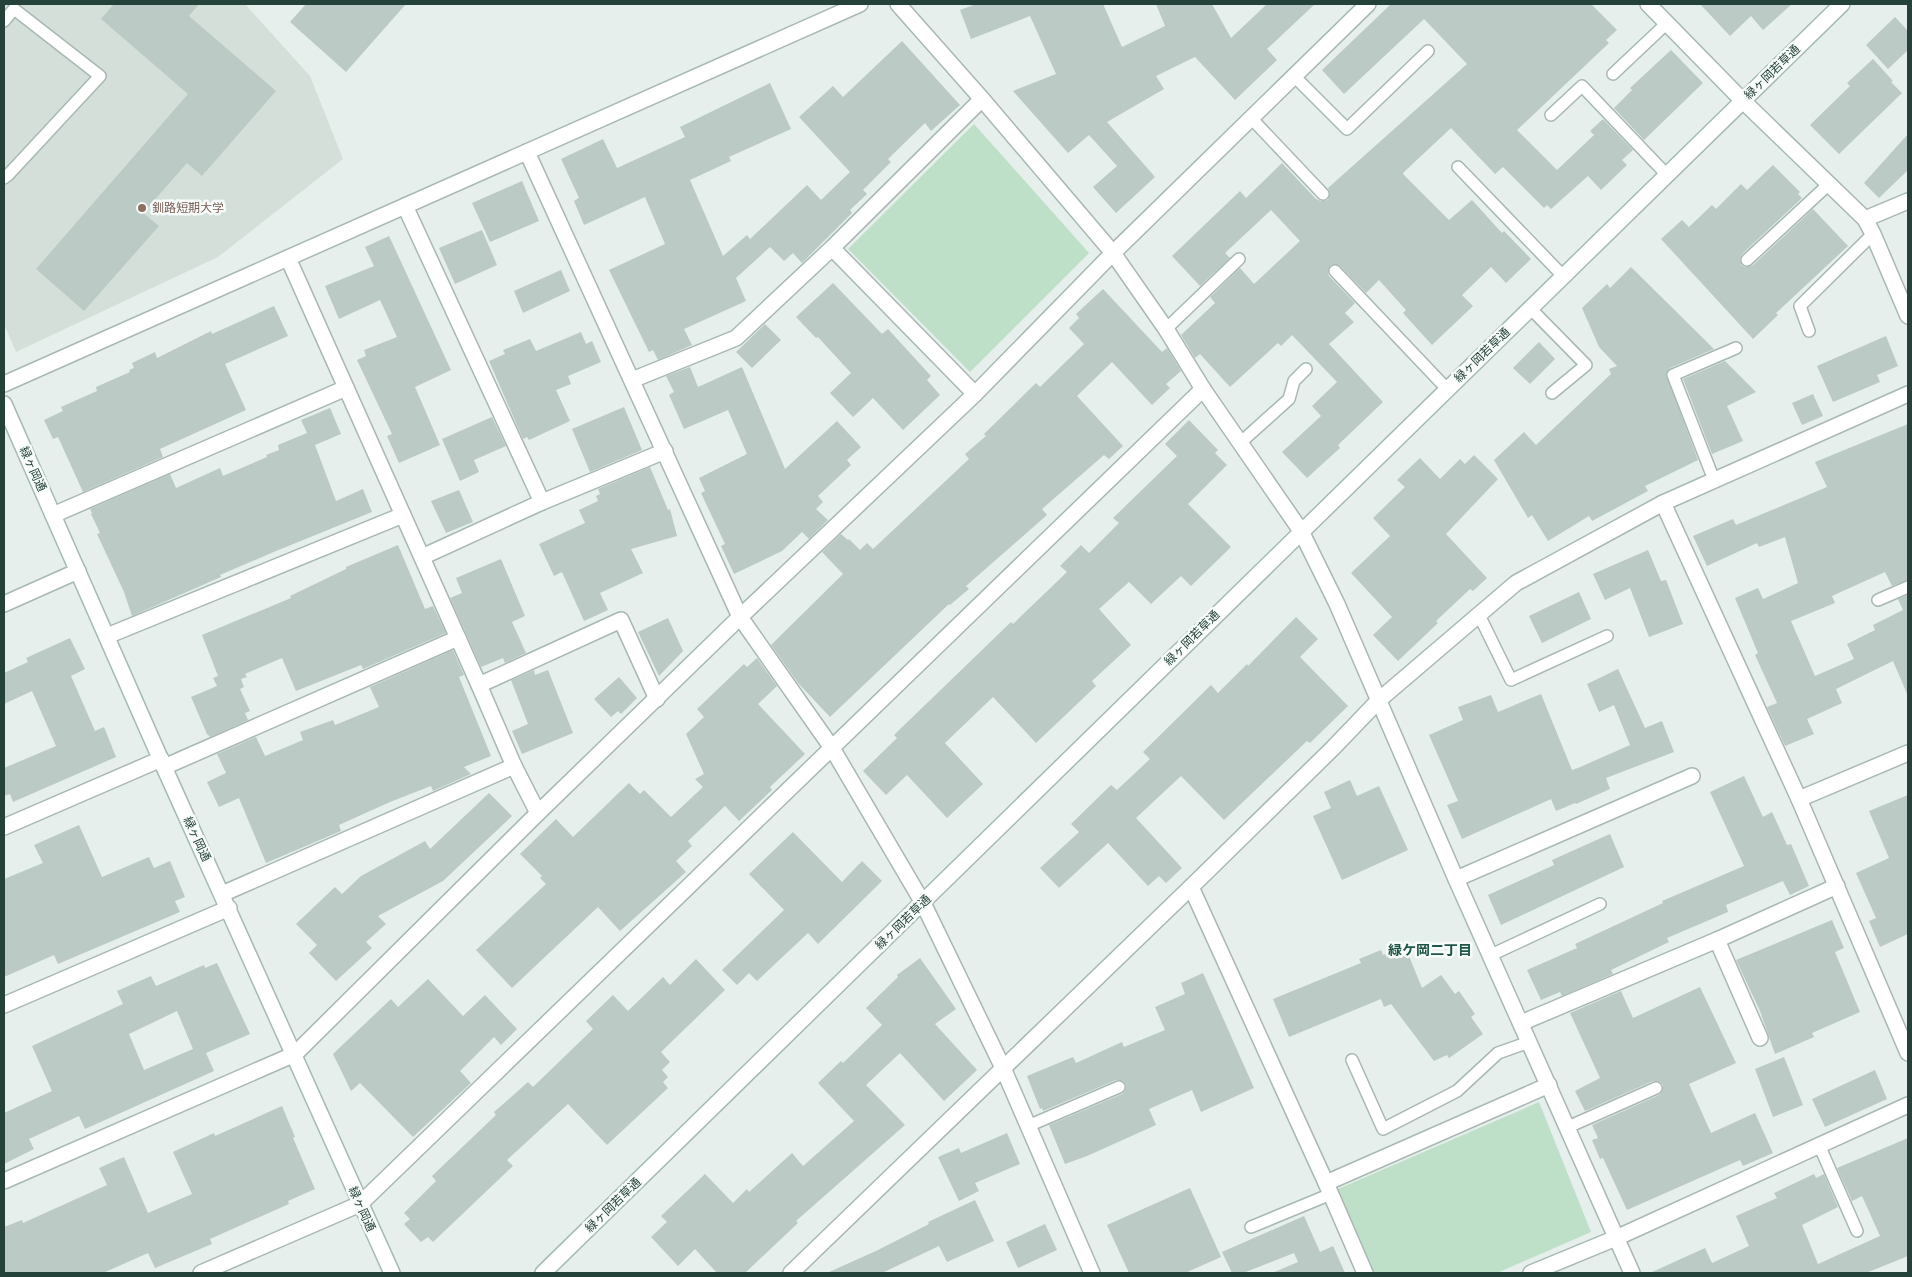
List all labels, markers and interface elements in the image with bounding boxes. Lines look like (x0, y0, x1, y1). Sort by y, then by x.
street label: 緑ヶ岡若草通 (1741, 42, 1803, 102)
place label: 釧路短期大学 (152, 201, 224, 215)
marker: 釧路短期大学 (136, 202, 148, 214)
street label: 緑ヶ岡若草通 (1451, 325, 1513, 385)
street label: 緑ヶ岡通 (17, 444, 49, 494)
street label: 緑ヶ岡若草通 (1162, 608, 1222, 668)
street label: 緑ヶ岡通 (181, 814, 213, 864)
street label: 緑ヶ岡若草通 (872, 892, 934, 952)
district label: 緑ケ岡二丁目 (1388, 942, 1472, 958)
street label: 緑ヶ岡若草通 (582, 1175, 644, 1235)
street label: 緑ヶ岡通 (346, 1184, 378, 1234)

